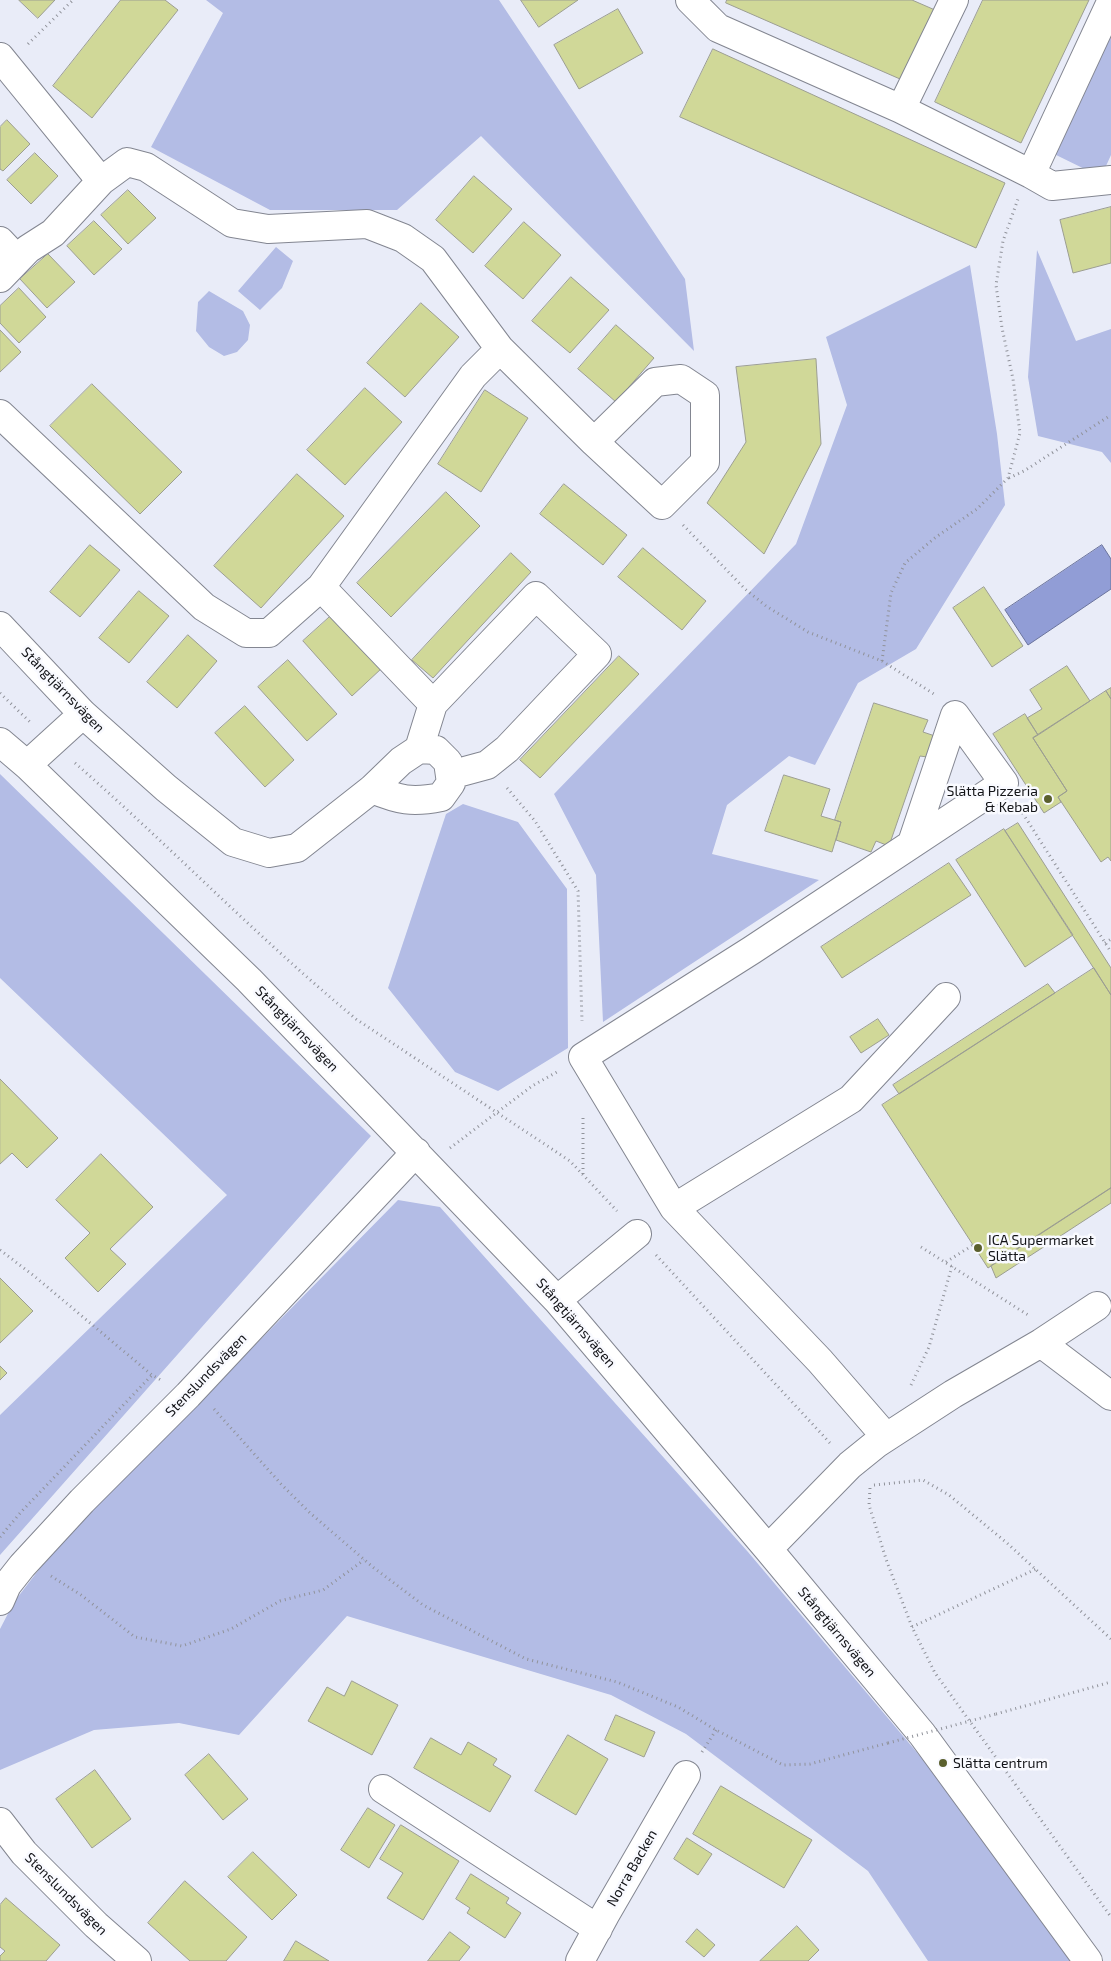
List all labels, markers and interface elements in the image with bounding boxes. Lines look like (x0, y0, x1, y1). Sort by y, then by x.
street label: Stångtjärnsvägen (18, 644, 108, 736)
place label: Slätta Pizzeria & Kebab (947, 783, 1038, 816)
marker: Slätta Pizzeria & Kebab (1042, 793, 1054, 805)
street label: Stångtjärnsvägen (252, 983, 342, 1075)
place label: ICA Supermarket Slätta (988, 1232, 1094, 1264)
marker: ICA Supermarket Slätta (972, 1242, 984, 1254)
street label: Stångtjärnsvägen (533, 1275, 619, 1371)
street label: Stenslundsvägen (162, 1330, 250, 1420)
street label: Stångtjärnsvägen (794, 1584, 880, 1680)
place label: Slätta centrum (953, 1755, 1048, 1771)
marker: Slätta centrum (937, 1757, 949, 1769)
street label: Norra Backen (603, 1827, 661, 1909)
street label: Stenslundsvägen (21, 1849, 111, 1939)

